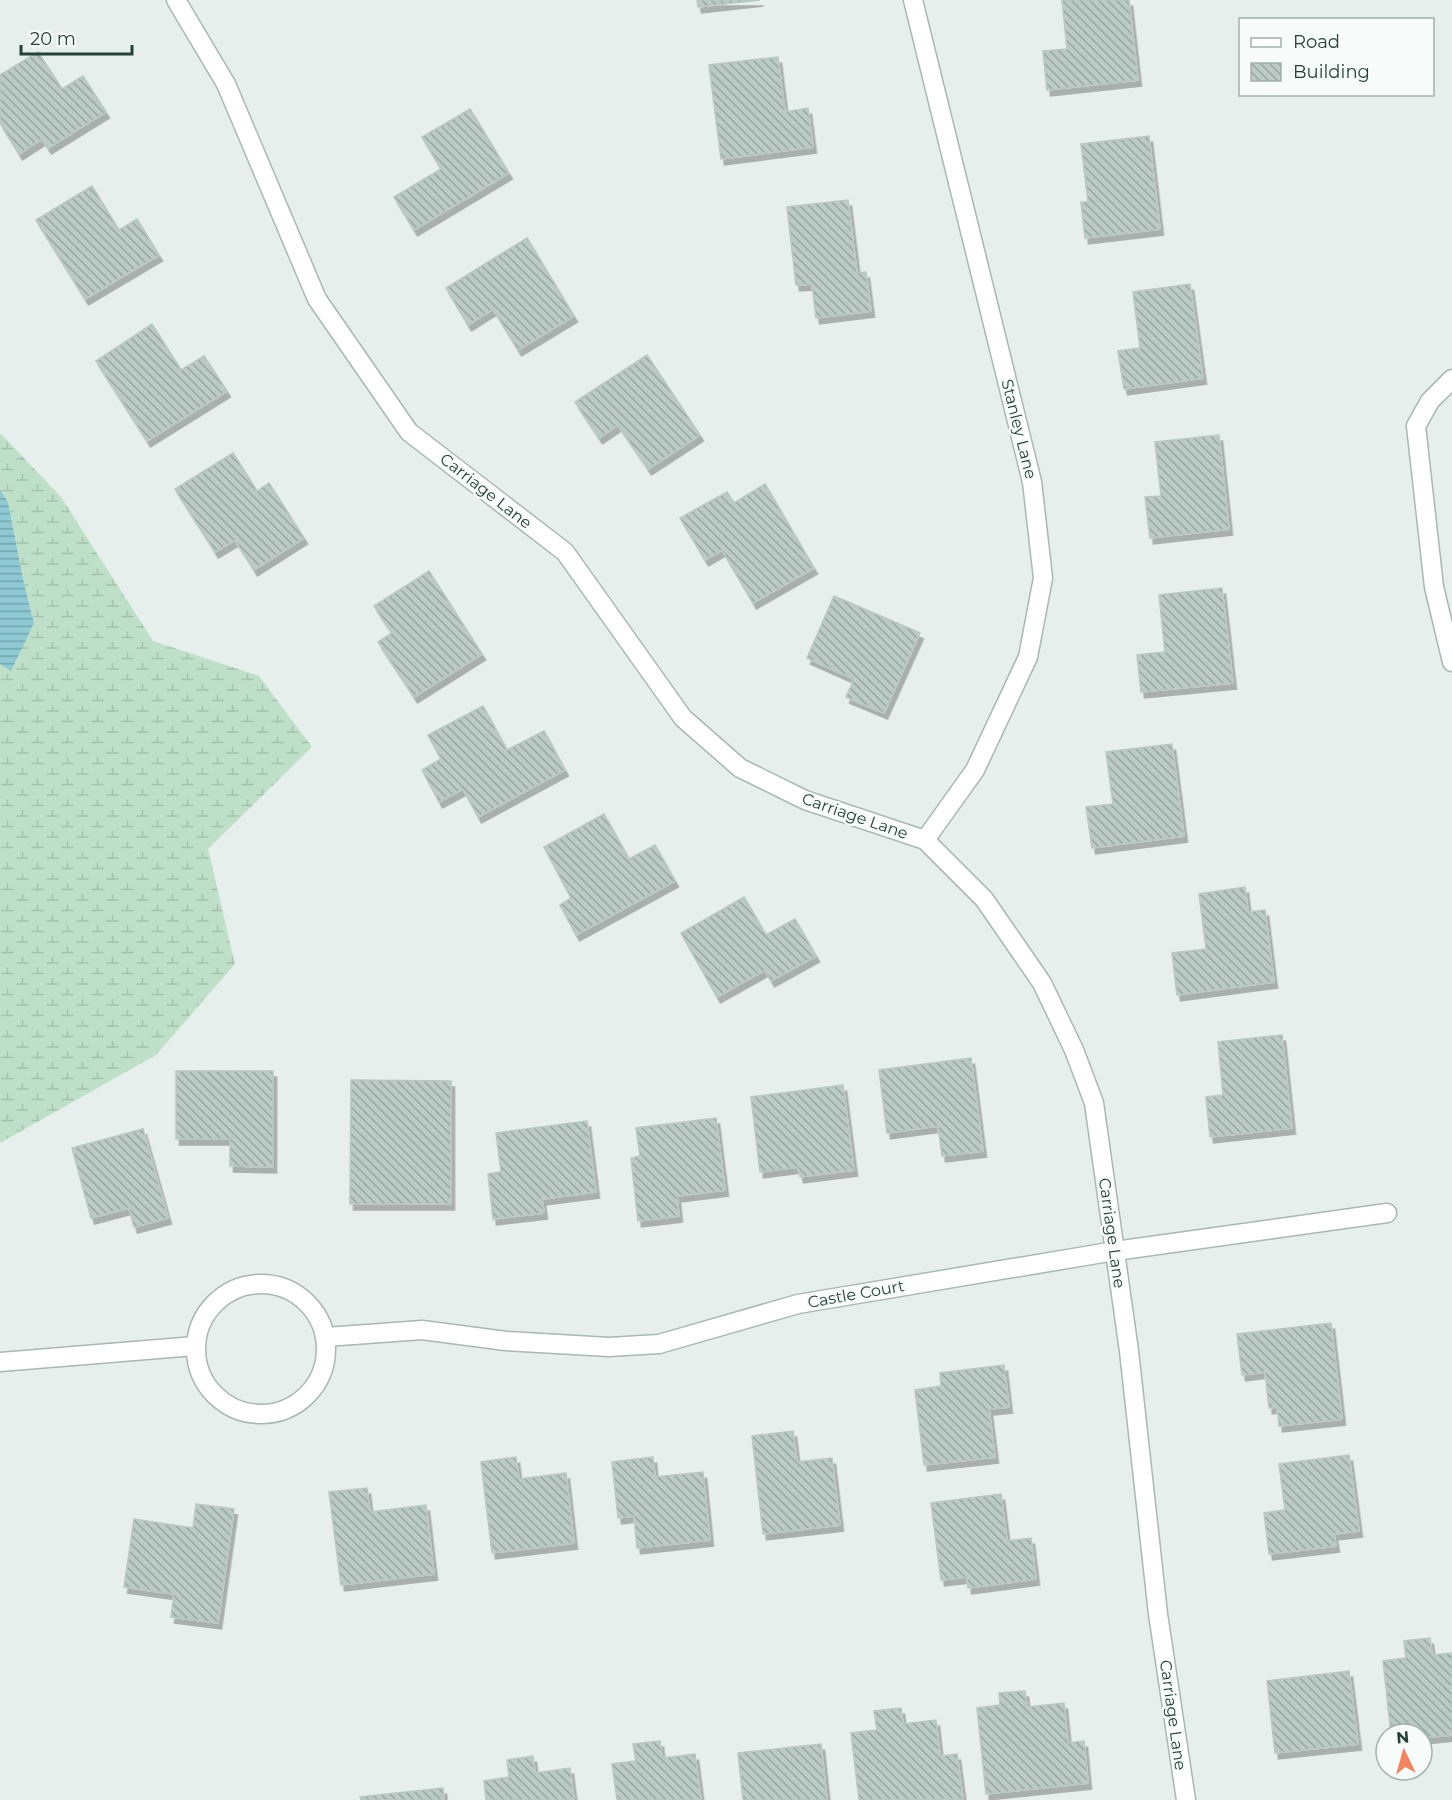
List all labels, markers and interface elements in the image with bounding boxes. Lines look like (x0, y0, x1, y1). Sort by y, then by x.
scale bar (21, 18, 132, 56)
legend (1239, 18, 1434, 96)
text: 20 m (30, 28, 76, 50)
text: Road (1293, 31, 1340, 53)
text: Building (1293, 61, 1370, 83)
street label: Stanley Lane (997, 377, 1041, 481)
street label: Carriage Lane (436, 449, 536, 533)
street label: Carriage Lane (799, 789, 911, 843)
street label: Carriage Lane (1095, 1177, 1129, 1289)
street label: Castle Court (806, 1276, 906, 1312)
street label: Carriage Lane (1156, 1659, 1190, 1771)
north arrow (1374, 1722, 1434, 1782)
text: N (1395, 1728, 1410, 1748)

